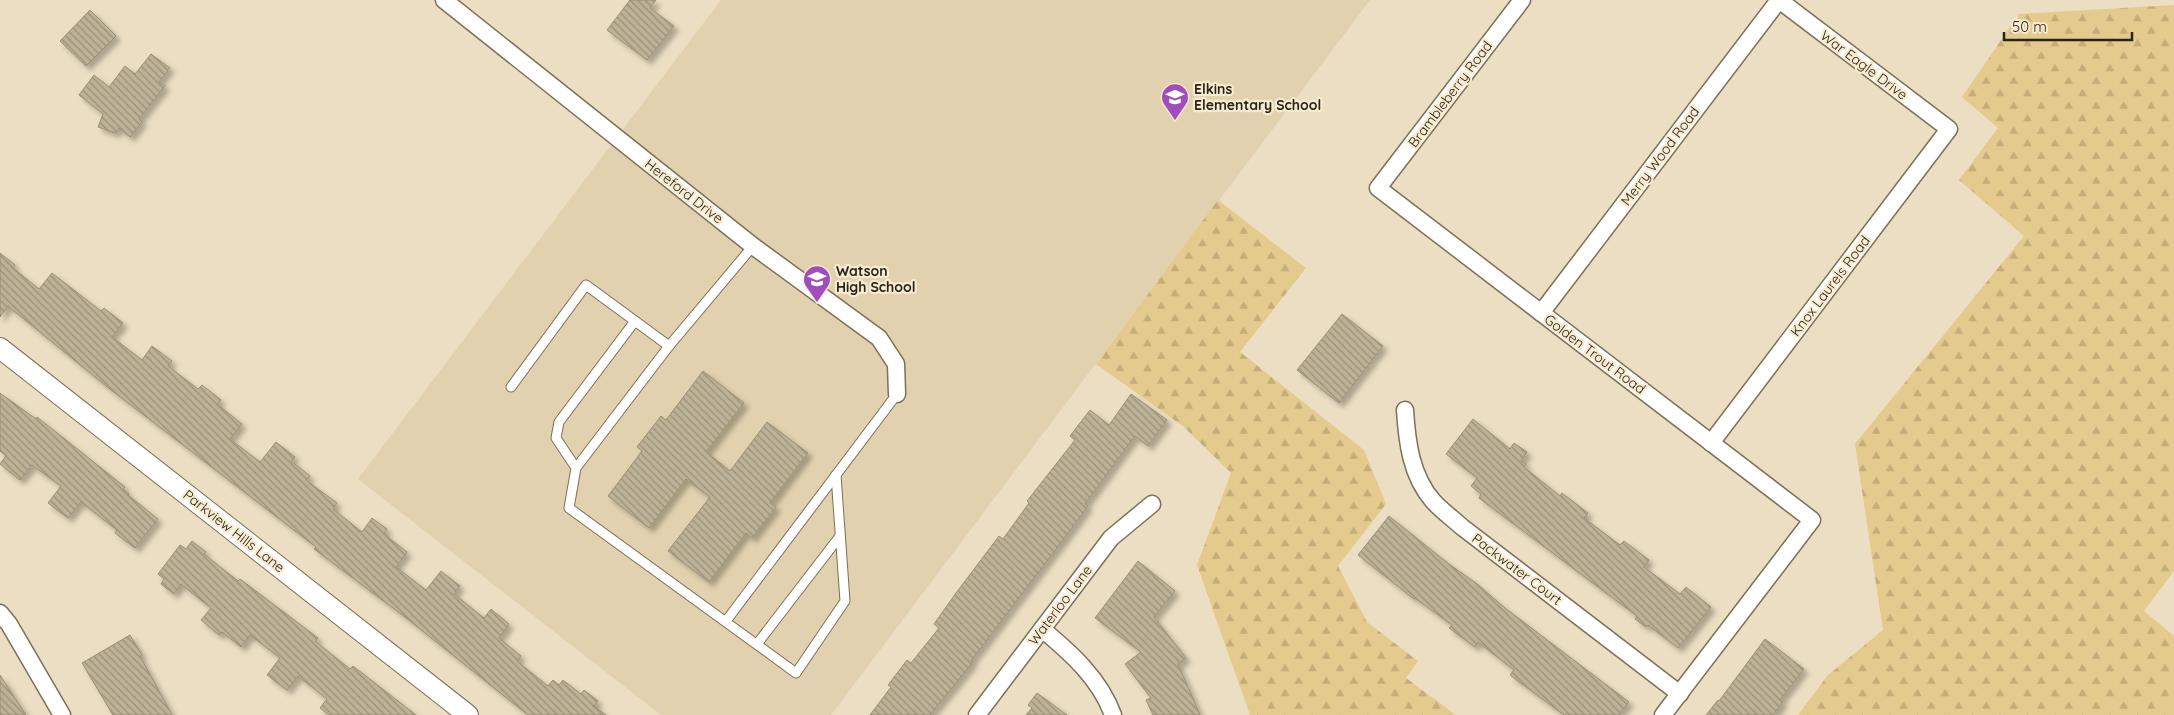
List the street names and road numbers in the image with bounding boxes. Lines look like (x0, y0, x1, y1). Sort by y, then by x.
street label: War Eagle Drive (1817, 26, 1911, 104)
street label: Brambleberry Road (1404, 37, 1496, 151)
street label: Merry Wood Road (1617, 103, 1703, 209)
street label: Hereford Drive (641, 155, 727, 227)
street label: Knox Laurels Road (1786, 232, 1874, 340)
street label: Golden Trout Road (1541, 310, 1649, 398)
street label: Parkview Hills Lane (180, 486, 289, 576)
street label: Packwater Court (1468, 529, 1566, 609)
street label: Waterloo Lane (1024, 561, 1096, 649)

